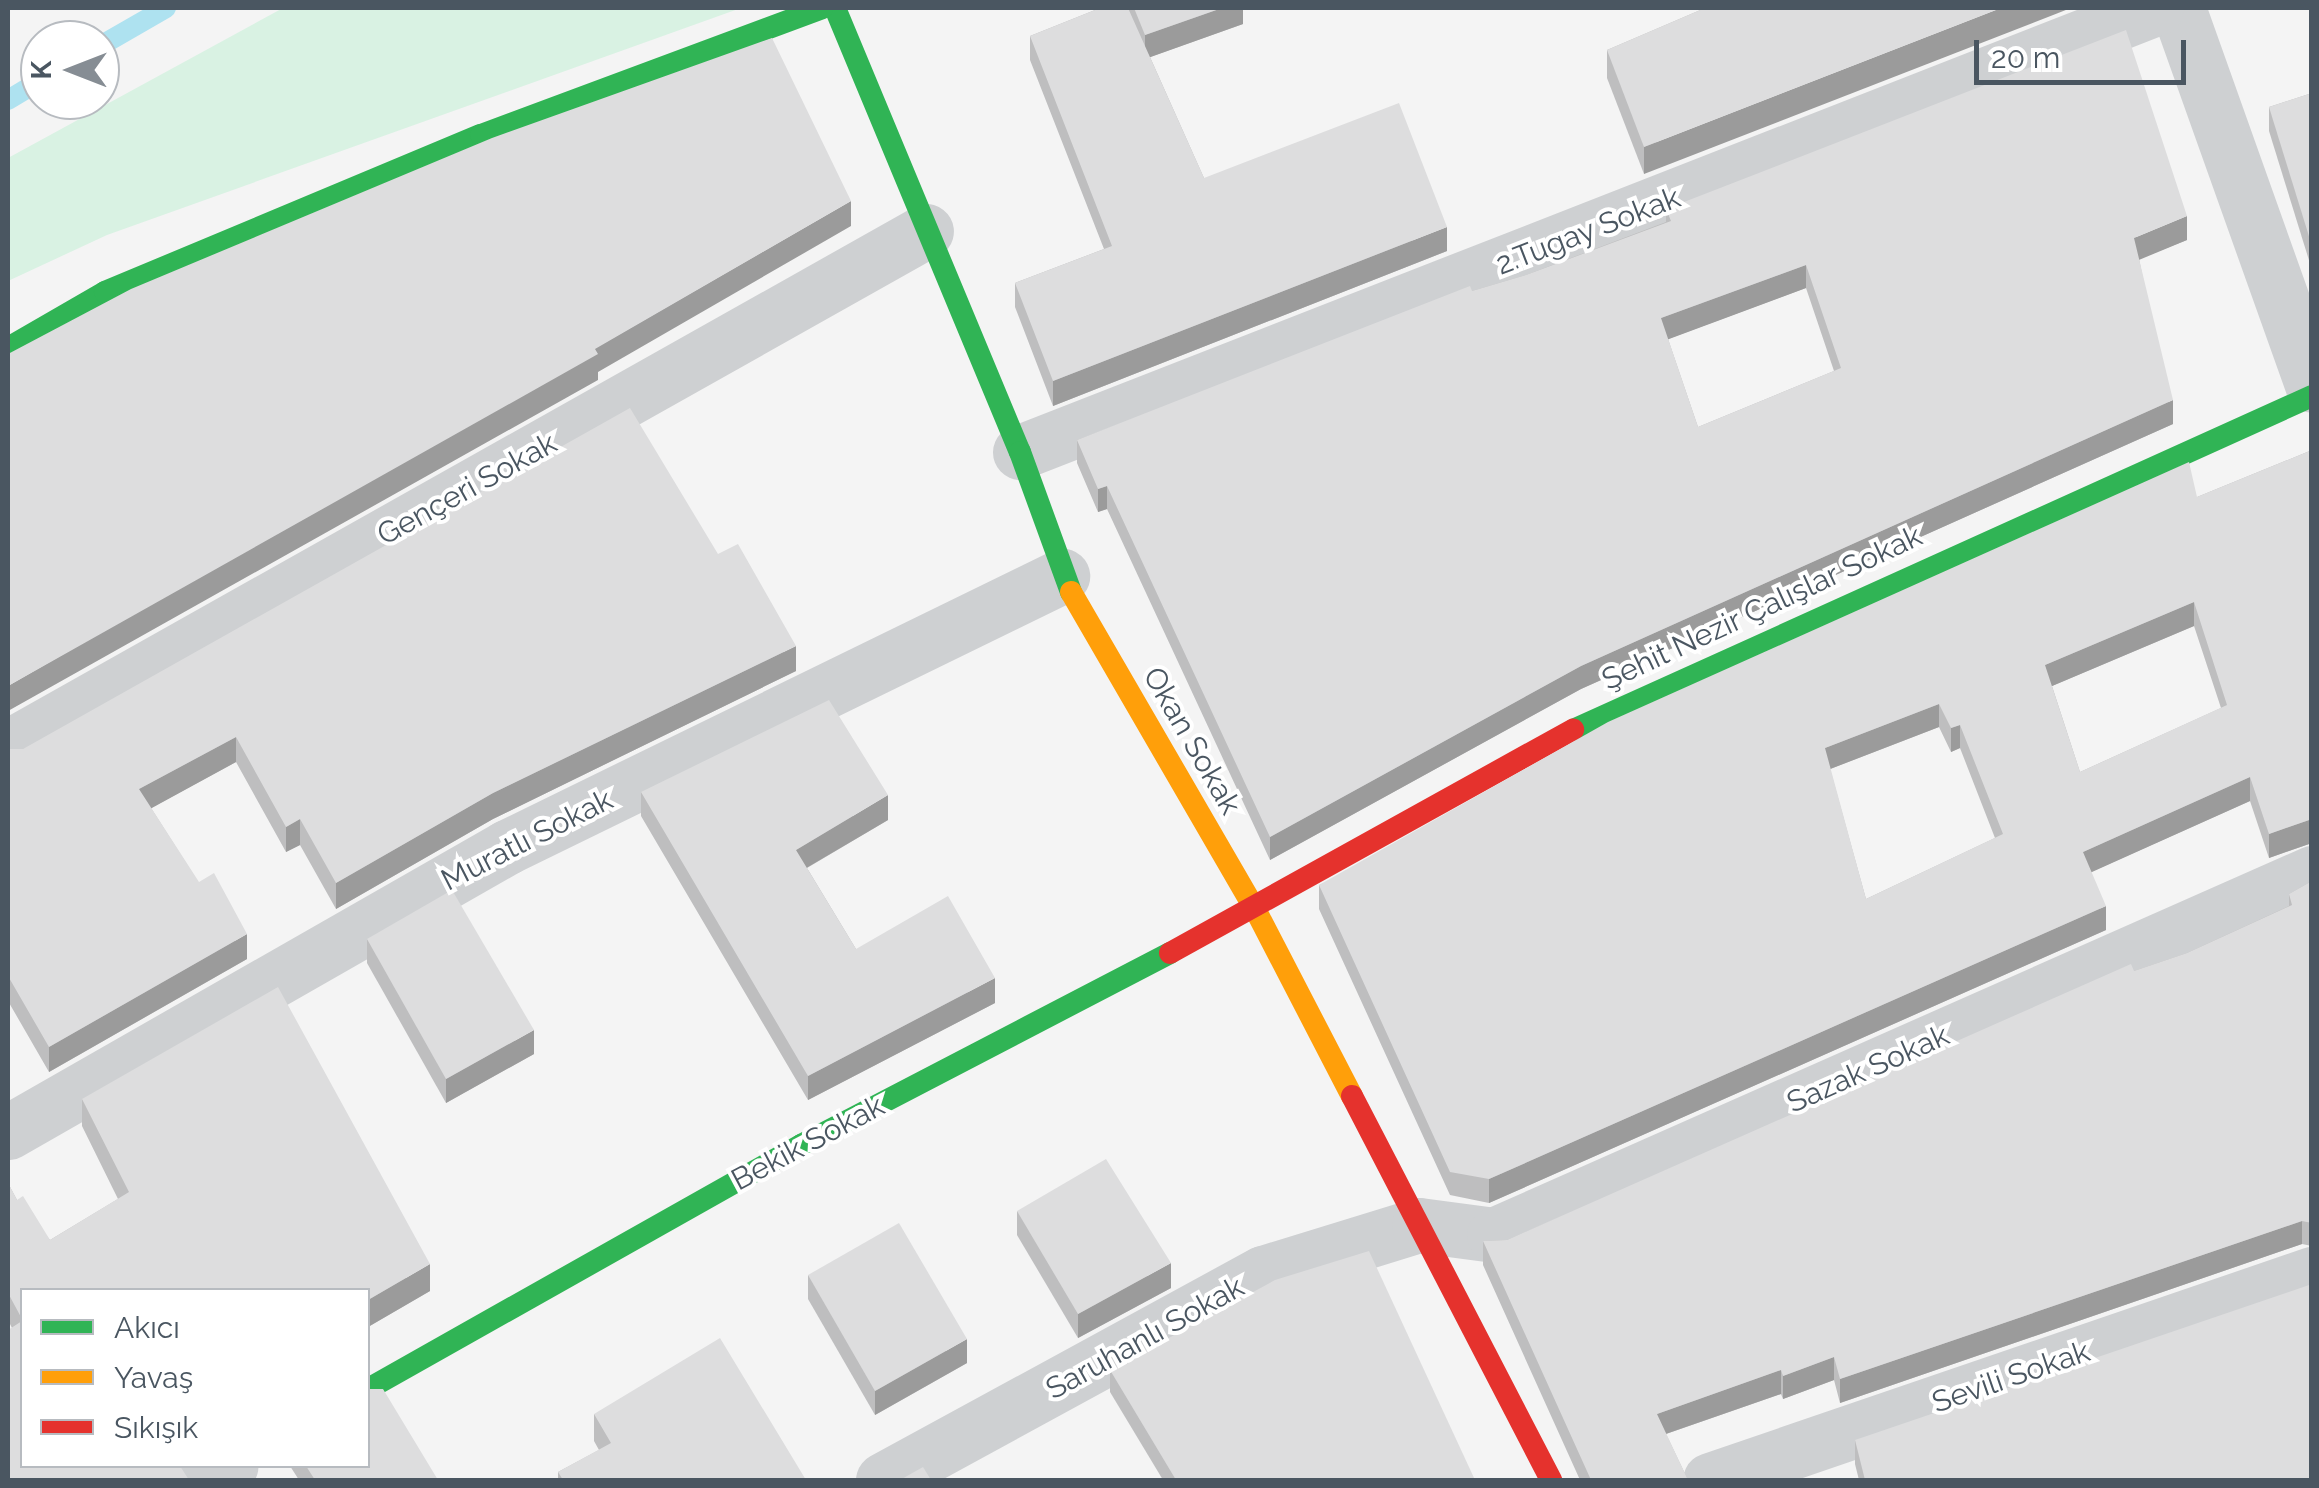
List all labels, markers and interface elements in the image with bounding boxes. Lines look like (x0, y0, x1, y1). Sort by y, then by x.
north arrow (20, 20, 120, 120)
scale bar (1979, 20, 2192, 82)
text: 20 m (1991, 40, 2060, 75)
text: K (25, 61, 58, 79)
street label: 2.Tugay Sokak (1490, 179, 1686, 283)
street label: Gençeri Sokak (371, 425, 563, 553)
street label: Şehit Nezir Çalışlar Sokak (1596, 518, 1928, 698)
street label: Okan Sokak (1135, 661, 1249, 821)
street label: Muratlı Sokak (435, 781, 619, 899)
street label: Sazak Sokak (1781, 1017, 1955, 1121)
street label: Bekik Sokak (726, 1088, 890, 1198)
street label: Saruhanlı Sokak (1040, 1269, 1250, 1407)
legend (20, 1288, 370, 1468)
text: Akıcı (114, 1310, 180, 1345)
street label: Sevili Sokak (1927, 1333, 2095, 1421)
text: Yavaş (114, 1360, 193, 1395)
text: Sıkışık (114, 1410, 198, 1445)

